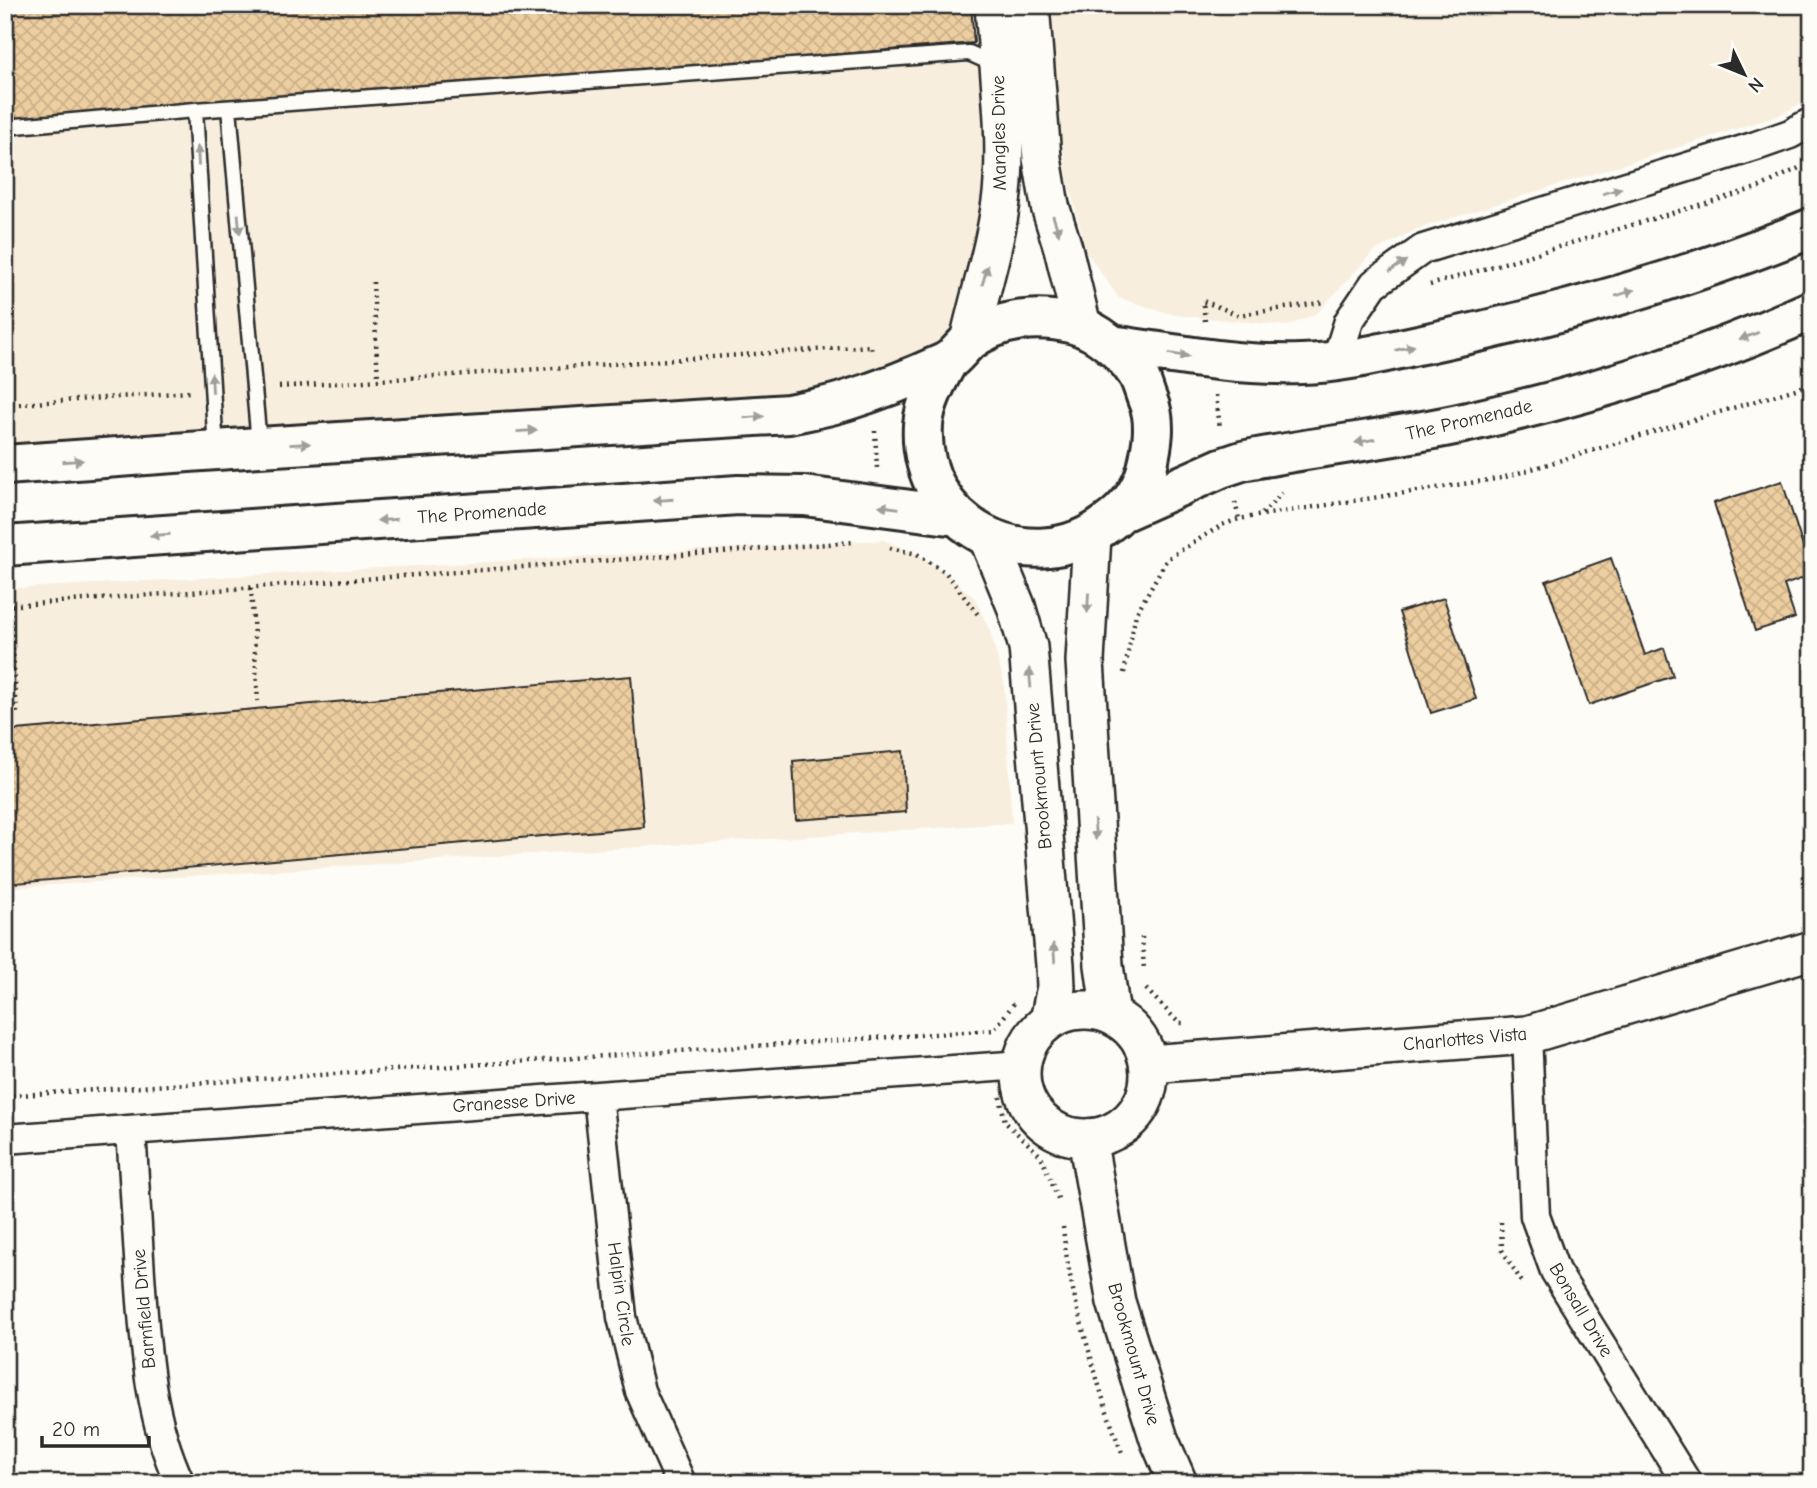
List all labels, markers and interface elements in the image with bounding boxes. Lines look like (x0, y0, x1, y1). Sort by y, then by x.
north arrow (1708, 38, 1778, 108)
text: N (1743, 73, 1768, 97)
street label: Mangles Drive (987, 75, 1011, 191)
one-way arrow (192, 145, 203, 167)
one-way arrow (1601, 185, 1622, 196)
one-way arrow (234, 214, 245, 236)
one-way arrow (1051, 214, 1061, 235)
one-way arrow (1389, 259, 1407, 273)
one-way arrow (980, 263, 991, 285)
one-way arrow (1615, 287, 1636, 298)
one-way arrow (1738, 331, 1759, 342)
one-way arrow (1394, 342, 1416, 353)
one-way arrow (1168, 350, 1190, 361)
one-way arrow (206, 372, 217, 394)
street label: The Promenade (1404, 395, 1534, 445)
one-way arrow (744, 411, 766, 422)
one-way arrow (517, 425, 539, 436)
one-way arrow (1354, 436, 1376, 447)
one-way arrow (289, 439, 311, 450)
one-way arrow (63, 455, 85, 466)
one-way arrow (652, 495, 674, 506)
street label: The Promenade (417, 498, 547, 528)
one-way arrow (878, 501, 900, 512)
one-way arrow (376, 515, 398, 526)
one-way arrow (149, 530, 171, 541)
one-way arrow (1083, 592, 1094, 614)
one-way arrow (1024, 667, 1035, 689)
street label: Brookmount Drive (1022, 702, 1056, 850)
one-way arrow (1090, 819, 1101, 841)
one-way arrow (1048, 942, 1059, 964)
street label: Charlottes Vista (1402, 1023, 1528, 1055)
street label: Granesse Drive (452, 1087, 576, 1117)
street label: Halpin Circle (603, 1241, 639, 1347)
street label: Barnfield Drive (128, 1248, 160, 1370)
street label: Bonsall Drive (1544, 1259, 1618, 1361)
street label: Brookmount Drive (1103, 1280, 1165, 1428)
scale bar (42, 1404, 149, 1448)
text: 20 m (52, 1417, 100, 1441)

